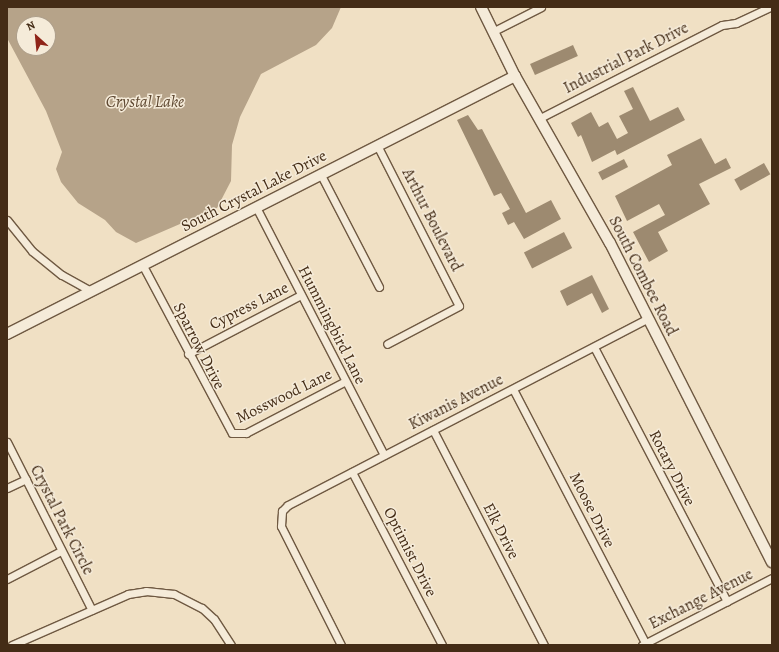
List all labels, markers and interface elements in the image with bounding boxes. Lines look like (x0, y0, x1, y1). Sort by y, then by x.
north arrow (16, 16, 56, 56)
text: N (24, 17, 38, 34)
street label: Industrial Park Drive (560, 18, 692, 98)
water label: Crystal Lake (106, 92, 184, 112)
street label: South Crystal Lake Drive (178, 146, 330, 236)
street label: Arthur Boulevard (398, 165, 466, 275)
street label: South Combee Road (605, 213, 681, 339)
street label: Hummingbird Lane (294, 262, 370, 388)
street label: Cypress Lane (206, 278, 292, 334)
street label: Sparrow Drive (169, 300, 229, 392)
street label: Mosswood Lane (233, 365, 335, 427)
street label: Kiwanis Avenue (406, 370, 506, 434)
street label: Rotary Drive (645, 427, 699, 509)
street label: Crystal Park Circle (26, 462, 98, 578)
street label: Moose Drive (565, 469, 619, 551)
street label: Elk Drive (479, 500, 523, 562)
street label: Optimist Drive (379, 504, 441, 600)
street label: Exchange Avenue (646, 565, 756, 633)

